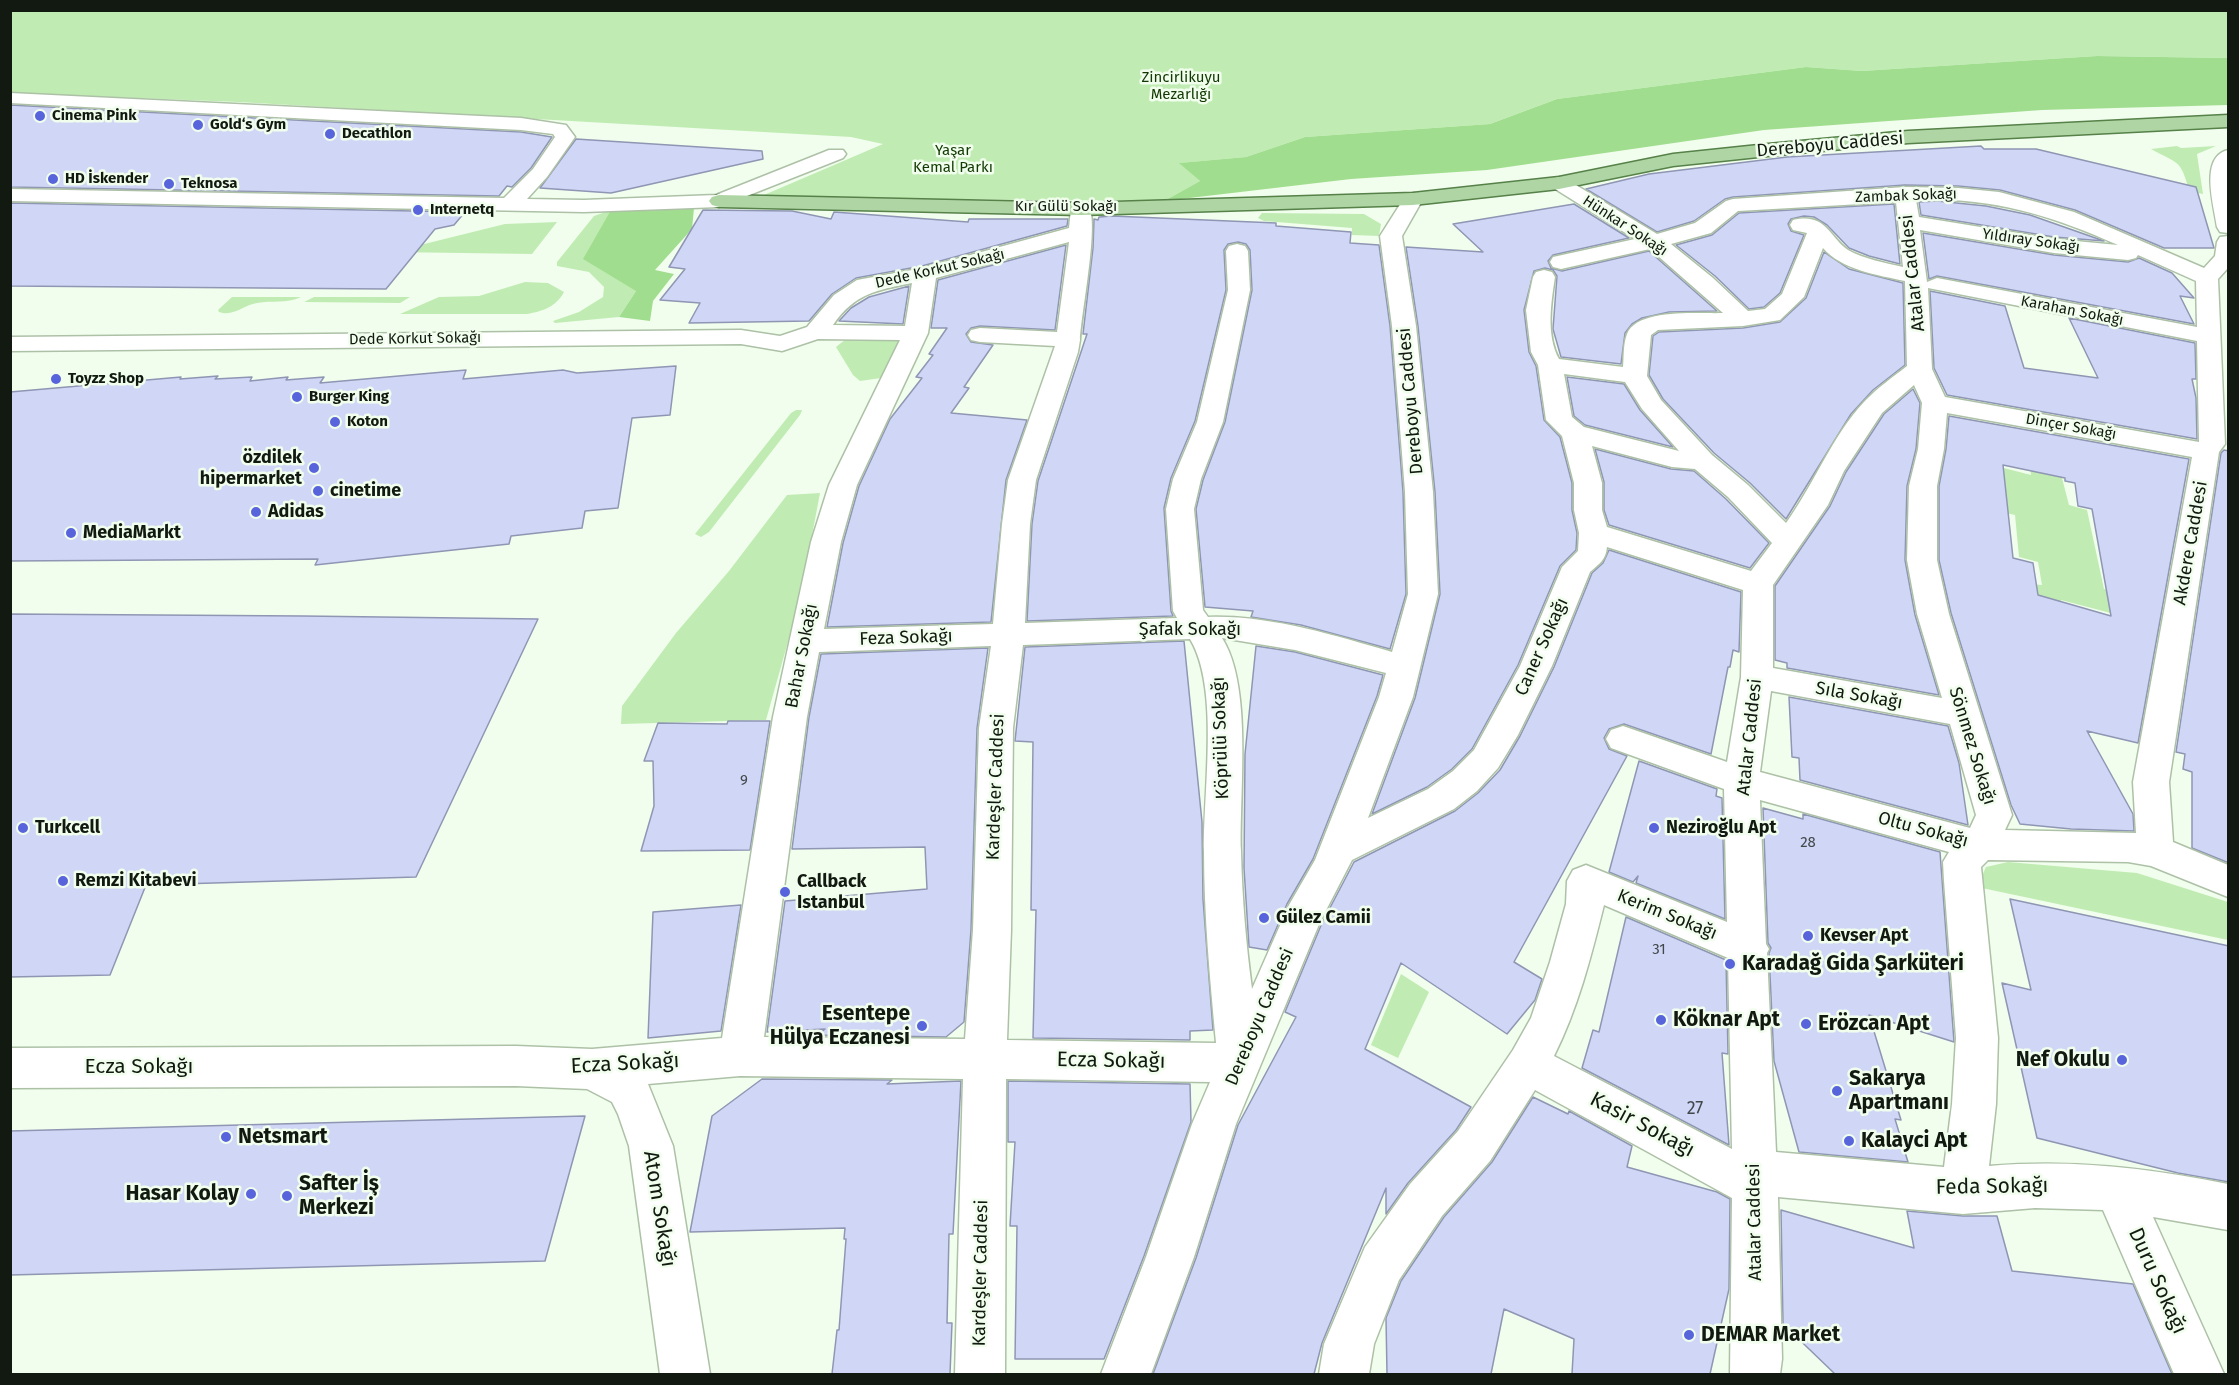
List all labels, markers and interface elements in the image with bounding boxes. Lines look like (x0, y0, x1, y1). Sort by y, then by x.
park label: Zincirlikuyu Mezarlığı (1141, 69, 1221, 104)
place label: Cinema Pink (52, 107, 136, 125)
marker: Cinema Pink (33, 109, 47, 123)
place label: Gold‘s Gym (210, 116, 286, 134)
marker: Gold‘s Gym (191, 118, 205, 132)
place label: Decathlon (342, 125, 412, 143)
marker: Decathlon (323, 127, 337, 141)
street label: Dereboyu Caddesi (1756, 128, 1904, 162)
park label: Yaşar Kemal Parkı (913, 142, 993, 177)
place label: HD İskender (65, 170, 148, 188)
marker: HD İskender (46, 172, 60, 186)
place label: Teknosa (181, 175, 238, 193)
marker: Teknosa (162, 177, 176, 191)
street label: Zambak Sokağı (1855, 185, 1957, 207)
street label: Hünkar Sokağı (1579, 192, 1671, 260)
street label: Kır Gülü Sokağı (1015, 198, 1117, 216)
place label: Internetq (430, 201, 494, 219)
marker: Internetq (411, 203, 425, 217)
street label: Atalar Caddesi (1896, 213, 1930, 333)
street label: Yıldıray Sokağı (1981, 225, 2081, 257)
street label: Dede Korkut Sokağı (874, 245, 1006, 293)
street label: Karahan Sokağı (2019, 292, 2125, 330)
street label: Dereboyu Caddesi (1394, 327, 1428, 475)
street label: Dede Korkut Sokağı (349, 329, 481, 349)
place label: Toyzz Shop (68, 370, 144, 388)
marker: Toyzz Shop (49, 372, 63, 386)
place label: Burger King (309, 388, 389, 406)
marker: Burger King (290, 390, 304, 404)
street label: Dinçer Sokağı (2024, 410, 2118, 444)
place label: Koton (347, 413, 388, 431)
marker: Koton (328, 415, 342, 429)
place label: özdilek hipermarket (200, 447, 302, 490)
marker: özdilek hipermarket (307, 461, 321, 475)
street label: Akdere Caddesi (2169, 479, 2213, 607)
place label: cinetime (330, 480, 401, 502)
marker: cinetime (311, 484, 325, 498)
place label: Adidas (268, 501, 324, 523)
marker: Adidas (249, 505, 263, 519)
place label: MediaMarkt (83, 522, 181, 544)
marker: MediaMarkt (64, 526, 78, 540)
street label: Caner Sokağı (1511, 595, 1573, 699)
street label: Bahar Sokağı (781, 602, 823, 710)
street label: Şafak Sokağı (1139, 619, 1241, 641)
street label: Feza Sokağı (859, 626, 953, 650)
street label: Köprülü Sokağı (1208, 676, 1234, 800)
street label: Atalar Caddesi (1733, 677, 1767, 797)
street label: Sıla Sokağı (1814, 678, 1904, 714)
street label: Sönmez Sokağı (1944, 685, 2000, 807)
street label: Kardeşler Caddesi (983, 713, 1009, 861)
house number: 9 (740, 772, 748, 790)
street label: Oltu Sokağı (1875, 808, 1971, 852)
place label: Turkcell (35, 817, 100, 839)
place label: Neziroğlu Apt (1666, 817, 1776, 839)
marker: Turkcell (16, 821, 30, 835)
marker: Neziroğlu Apt (1647, 821, 1661, 835)
house number: 28 (1800, 834, 1816, 852)
place label: Remzi Kitabevi (75, 870, 196, 892)
place label: Callback Istanbul (797, 871, 867, 914)
marker: Remzi Kitabevi (56, 874, 70, 888)
marker: Callback Istanbul (778, 885, 792, 899)
street label: Kerim Sokağı (1614, 885, 1720, 945)
place label: Gülez Camii (1276, 907, 1371, 929)
marker: Gülez Camii (1257, 911, 1271, 925)
place label: Kevser Apt (1820, 925, 1908, 947)
marker: Kevser Apt (1801, 929, 1815, 943)
house number: 31 (1652, 941, 1666, 959)
street label: Dereboyu Caddesi (1221, 945, 1299, 1089)
place label: Karadağ Gida Şarküteri (1742, 951, 1964, 977)
marker: Karadağ Gida Şarküteri (1723, 957, 1737, 971)
place label: Esentepe Hülya Eczanesi (770, 1001, 910, 1051)
place label: Köknar Apt (1673, 1007, 1780, 1033)
place label: Erözcan Apt (1818, 1011, 1930, 1037)
marker: Köknar Apt (1654, 1013, 1668, 1027)
marker: Erözcan Apt (1799, 1017, 1813, 1031)
marker: Esentepe Hülya Eczanesi (915, 1019, 929, 1033)
street label: Ecza Sokağı (1056, 1047, 1166, 1075)
place label: Nef Okulu (2016, 1047, 2110, 1073)
street label: Ecza Sokağı (570, 1049, 680, 1079)
marker: Nef Okulu (2115, 1053, 2129, 1067)
street label: Ecza Sokağı (85, 1054, 193, 1080)
place label: Sakarya Apartmanı (1849, 1066, 1949, 1116)
marker: Sakarya Apartmanı (1830, 1084, 1844, 1098)
street label: Kasir Sokağı (1585, 1087, 1699, 1163)
house number: 27 (1687, 1098, 1703, 1120)
place label: Netsmart (238, 1124, 328, 1150)
place label: Kalayci Apt (1861, 1128, 1967, 1154)
marker: Netsmart (219, 1130, 233, 1144)
marker: Kalayci Apt (1842, 1134, 1856, 1148)
street label: Atom Sokağı (637, 1149, 681, 1269)
street label: Atalar Caddesi (1743, 1163, 1767, 1281)
place label: Safter İş Merkezi (299, 1171, 379, 1221)
street label: Feda Sokağı (1935, 1173, 2049, 1201)
place label: Hasar Kolay (125, 1181, 239, 1207)
marker: Hasar Kolay (244, 1187, 258, 1201)
marker: Safter İş Merkezi (280, 1189, 294, 1203)
street label: Kardeşler Caddesi (969, 1199, 993, 1347)
street label: Duru Sokağı (2122, 1224, 2192, 1338)
place label: DEMAR Market (1701, 1322, 1840, 1348)
marker: DEMAR Market (1682, 1328, 1696, 1342)

